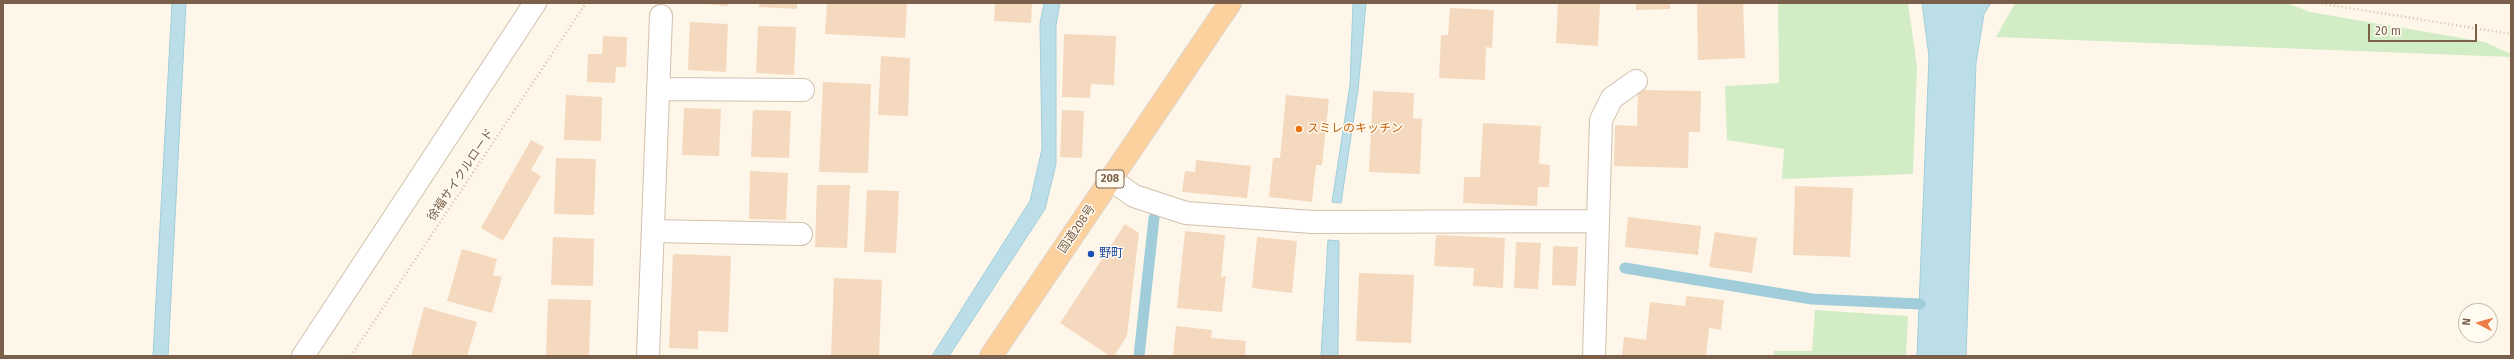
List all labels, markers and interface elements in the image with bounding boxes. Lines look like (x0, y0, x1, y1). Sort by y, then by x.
scale bar (2370, 16, 2479, 42)
text: 20 m (2375, 24, 2401, 38)
place label: スミレのキッチン (1307, 122, 1403, 136)
marker: スミレのキッチン (1294, 124, 1304, 134)
street label: 徐福サイクルロード (425, 126, 497, 224)
road number: 208 (1096, 170, 1124, 188)
street label: 国道208号 (1056, 202, 1098, 256)
place label: 野町 (1099, 247, 1123, 261)
marker: 野町 (1086, 249, 1096, 259)
north arrow (2458, 303, 2498, 343)
text: N (2460, 317, 2473, 326)

